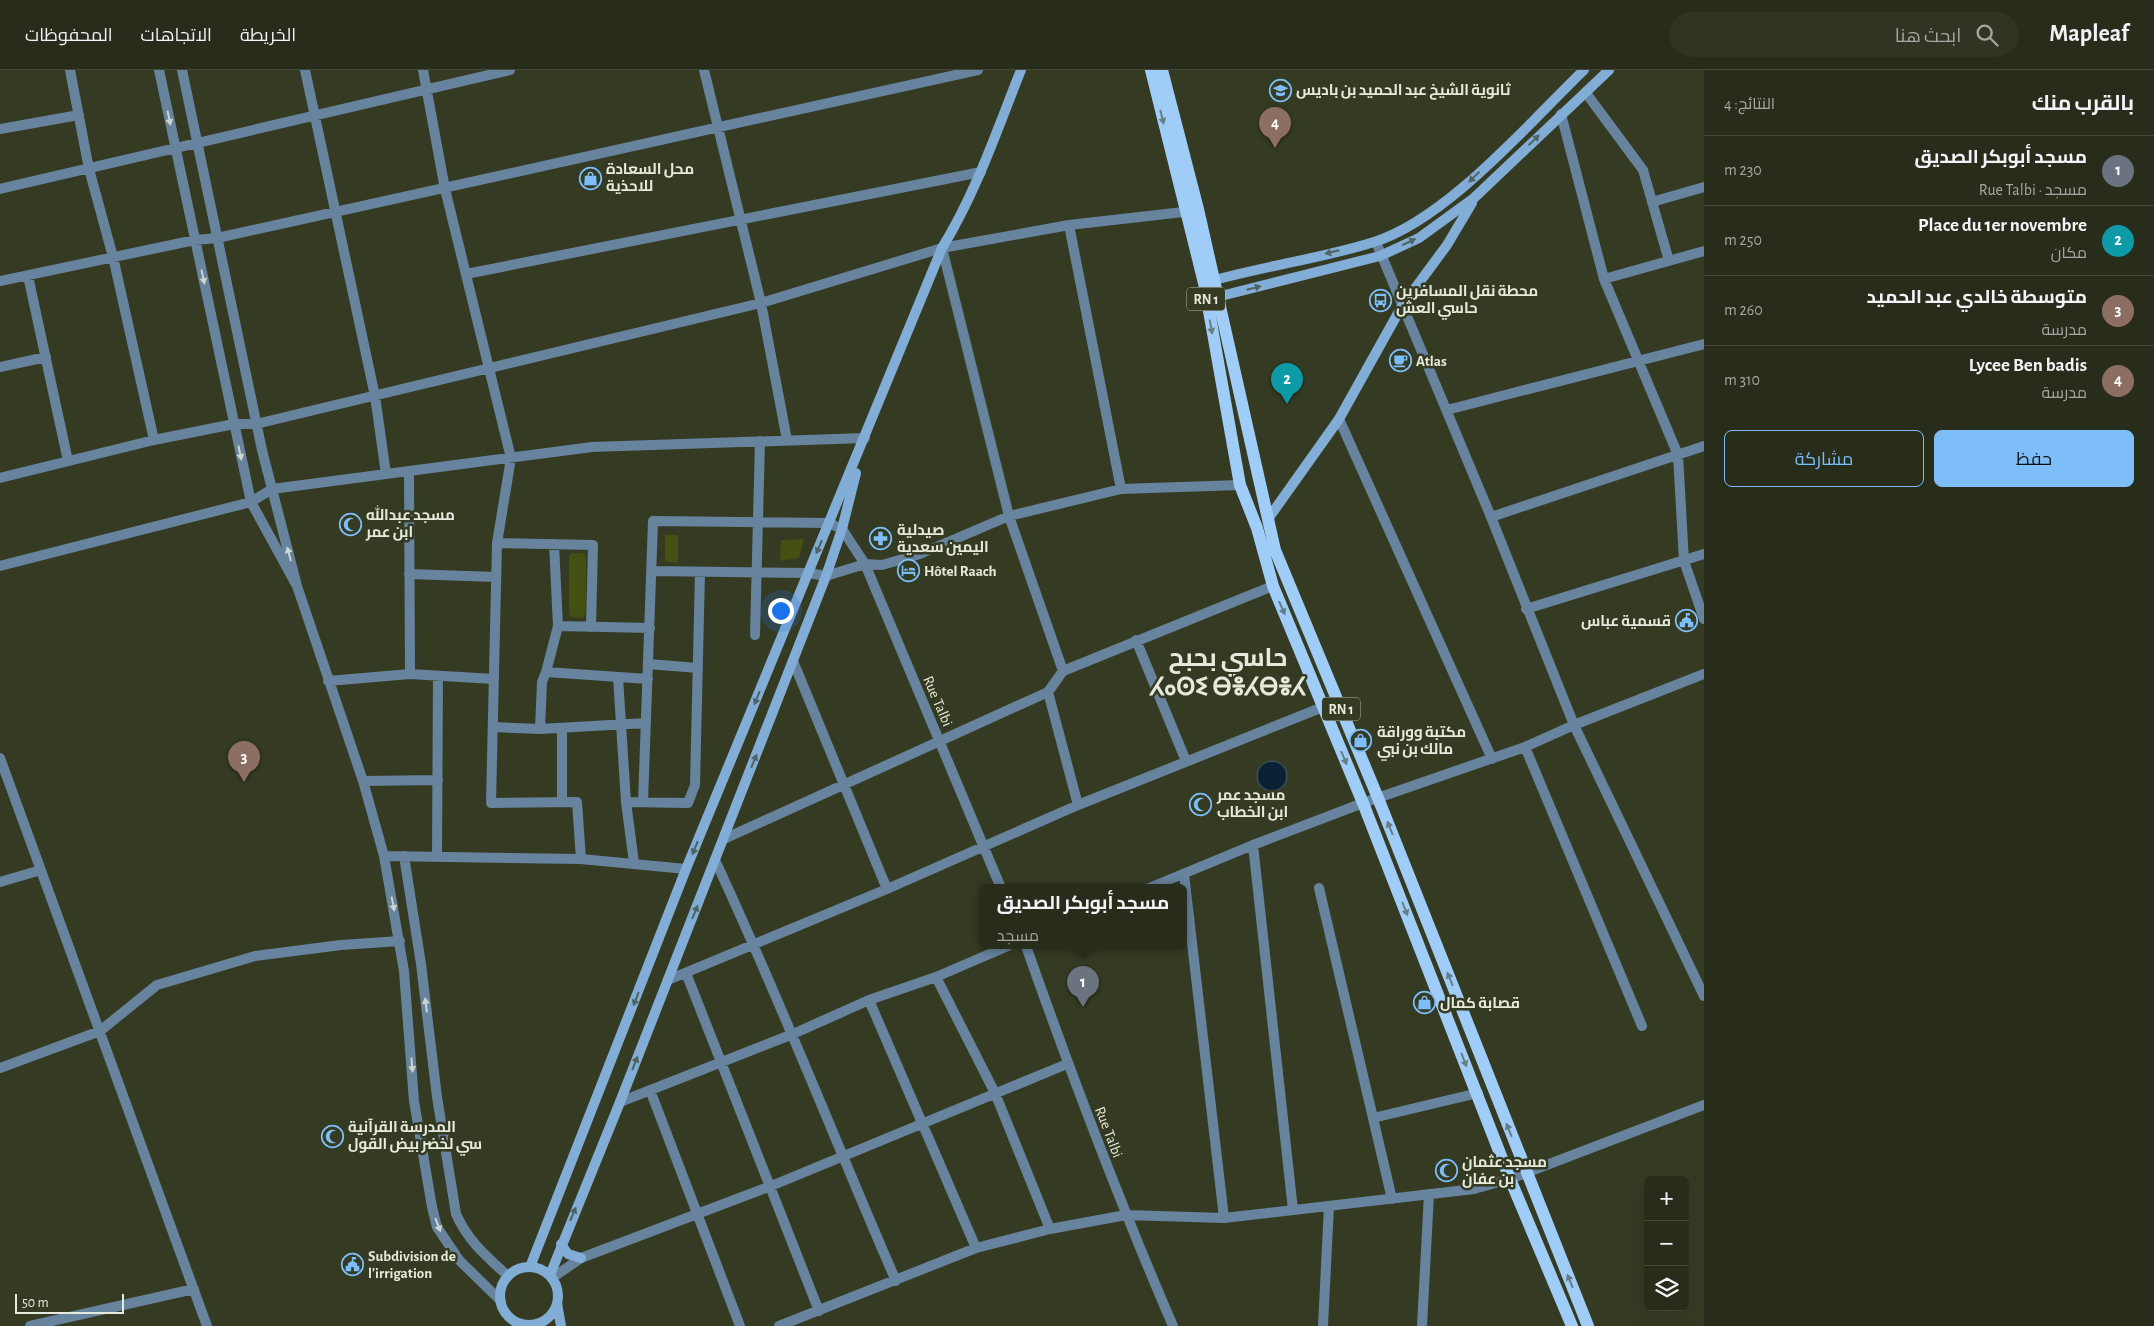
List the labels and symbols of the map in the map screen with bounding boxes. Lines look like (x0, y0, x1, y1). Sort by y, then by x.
school or university icon: ثانوية الشيخ عبد الحميد بن باديس (1268, 78, 1292, 102)
place label: ثانوية الشيخ عبد الحميد بن باديس (1296, 82, 1511, 100)
pin: 4 (1259, 107, 1291, 148)
one-way arrow (166, 110, 174, 126)
one-way arrow (1158, 110, 1166, 125)
one-way arrow (1528, 134, 1540, 146)
place label: محل السعادة للاحذية (606, 162, 694, 194)
shop icon: محل السعادة للاحذية (578, 166, 602, 190)
one-way arrow (1468, 171, 1480, 183)
one-way arrow (1402, 238, 1417, 247)
one-way arrow (1325, 249, 1340, 257)
one-way arrow (199, 269, 207, 284)
one-way arrow (1246, 284, 1262, 292)
place label: محطة نقل المسافرين حاسي العش (1396, 284, 1538, 320)
road number: RN 1 (1187, 288, 1225, 310)
bus stop icon: محطة نقل المسافرين حاسي العش (1368, 288, 1392, 312)
one-way arrow (1208, 319, 1216, 335)
cafe icon: Atlas (1388, 349, 1412, 373)
place label: Atlas (1416, 354, 1447, 369)
pin: 2 (1271, 363, 1303, 404)
one-way arrow (236, 445, 244, 460)
place label: مسجد عبدالله ابن عمر (365, 504, 455, 541)
mosque icon: مسجد عبدالله ابن عمر (338, 512, 362, 536)
place label: صيدلية اليمين سعدية (897, 523, 989, 556)
pharmacy icon: صيدلية اليمين سعدية (869, 527, 893, 551)
one-way arrow (815, 540, 823, 555)
one-way arrow (285, 547, 293, 562)
hotel icon: Hôtel Raach (896, 559, 920, 583)
place label: Hôtel Raach (924, 564, 997, 579)
your location (768, 598, 794, 624)
one-way arrow (1279, 601, 1287, 615)
public building icon: قسمية عباس (1675, 609, 1699, 633)
place label: قسمية عباس (1581, 614, 1671, 630)
district label: حاسي بحبح ⵃⴰⵙⵉ ⴱⴻⵃⴱⴻⵃ (1149, 646, 1306, 700)
street label: Rue Talbi (920, 674, 955, 729)
one-way arrow (752, 690, 760, 705)
road number: RN 1 (1322, 698, 1360, 720)
place label: مكتبة ووراقة مالك بن نبي (1377, 725, 1466, 761)
shop icon: مكتبة ووراقة مالك بن نبي (1349, 729, 1373, 753)
pin: 3 (228, 741, 260, 782)
one-way arrow (1341, 751, 1349, 765)
one-way arrow (751, 754, 759, 768)
place label: مسجد عمر ابن الخطاب (1216, 788, 1288, 821)
mosque icon: مسجد عمر ابن الخطاب (1189, 792, 1213, 816)
one-way arrow (1386, 820, 1393, 835)
one-way arrow (690, 841, 698, 855)
one-way arrow (390, 896, 398, 912)
one-way arrow (1401, 902, 1409, 917)
one-way arrow (691, 905, 699, 919)
pin: 1 (1067, 966, 1099, 1007)
one-way arrow (1445, 972, 1453, 986)
shop icon: قصابة كمال (1412, 991, 1436, 1015)
one-way arrow (631, 992, 639, 1006)
one-way arrow (422, 996, 430, 1012)
place label: قصابة كمال (1440, 996, 1520, 1011)
one-way arrow (1460, 1053, 1468, 1068)
one-way arrow (632, 1056, 640, 1070)
one-way arrow (408, 1057, 416, 1073)
street label: Rue Talbi (1092, 1105, 1125, 1160)
place label: المدرسة القرآنية سي لخضر بيض القول (348, 1118, 482, 1156)
one-way arrow (1505, 1123, 1513, 1137)
mosque icon: المدرسة القرآنية سي لخضر بيض القول (320, 1124, 344, 1148)
place label: مسجد عثمان بن عفان (1462, 1154, 1547, 1188)
mosque icon: مسجد عثمان بن عفان (1434, 1159, 1458, 1183)
one-way arrow (570, 1206, 578, 1221)
one-way arrow (434, 1218, 442, 1233)
place label: Subdivision de l'irrigation (368, 1249, 456, 1281)
public building icon: Subdivision de l'irrigation (340, 1253, 364, 1277)
one-way arrow (1565, 1274, 1573, 1288)
scale bar (15, 1291, 124, 1314)

